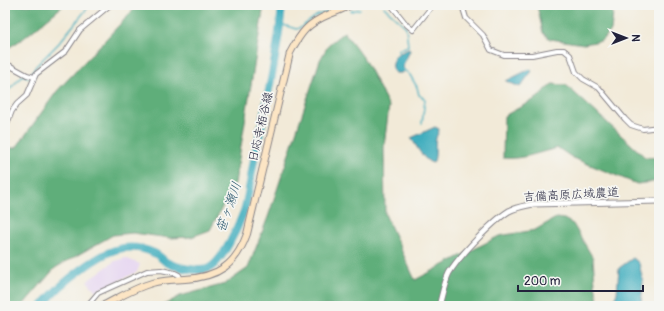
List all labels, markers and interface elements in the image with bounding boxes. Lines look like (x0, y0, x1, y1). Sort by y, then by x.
north arrow (606, 18, 646, 58)
text: N (629, 34, 642, 42)
street label: 日応寺栢谷線 (246, 90, 276, 164)
water label: 笹ヶ瀬川 (213, 180, 245, 234)
street label: 吉備高原広域農道 (523, 185, 619, 205)
scale bar (518, 267, 643, 293)
text: 200 m (524, 274, 561, 289)

